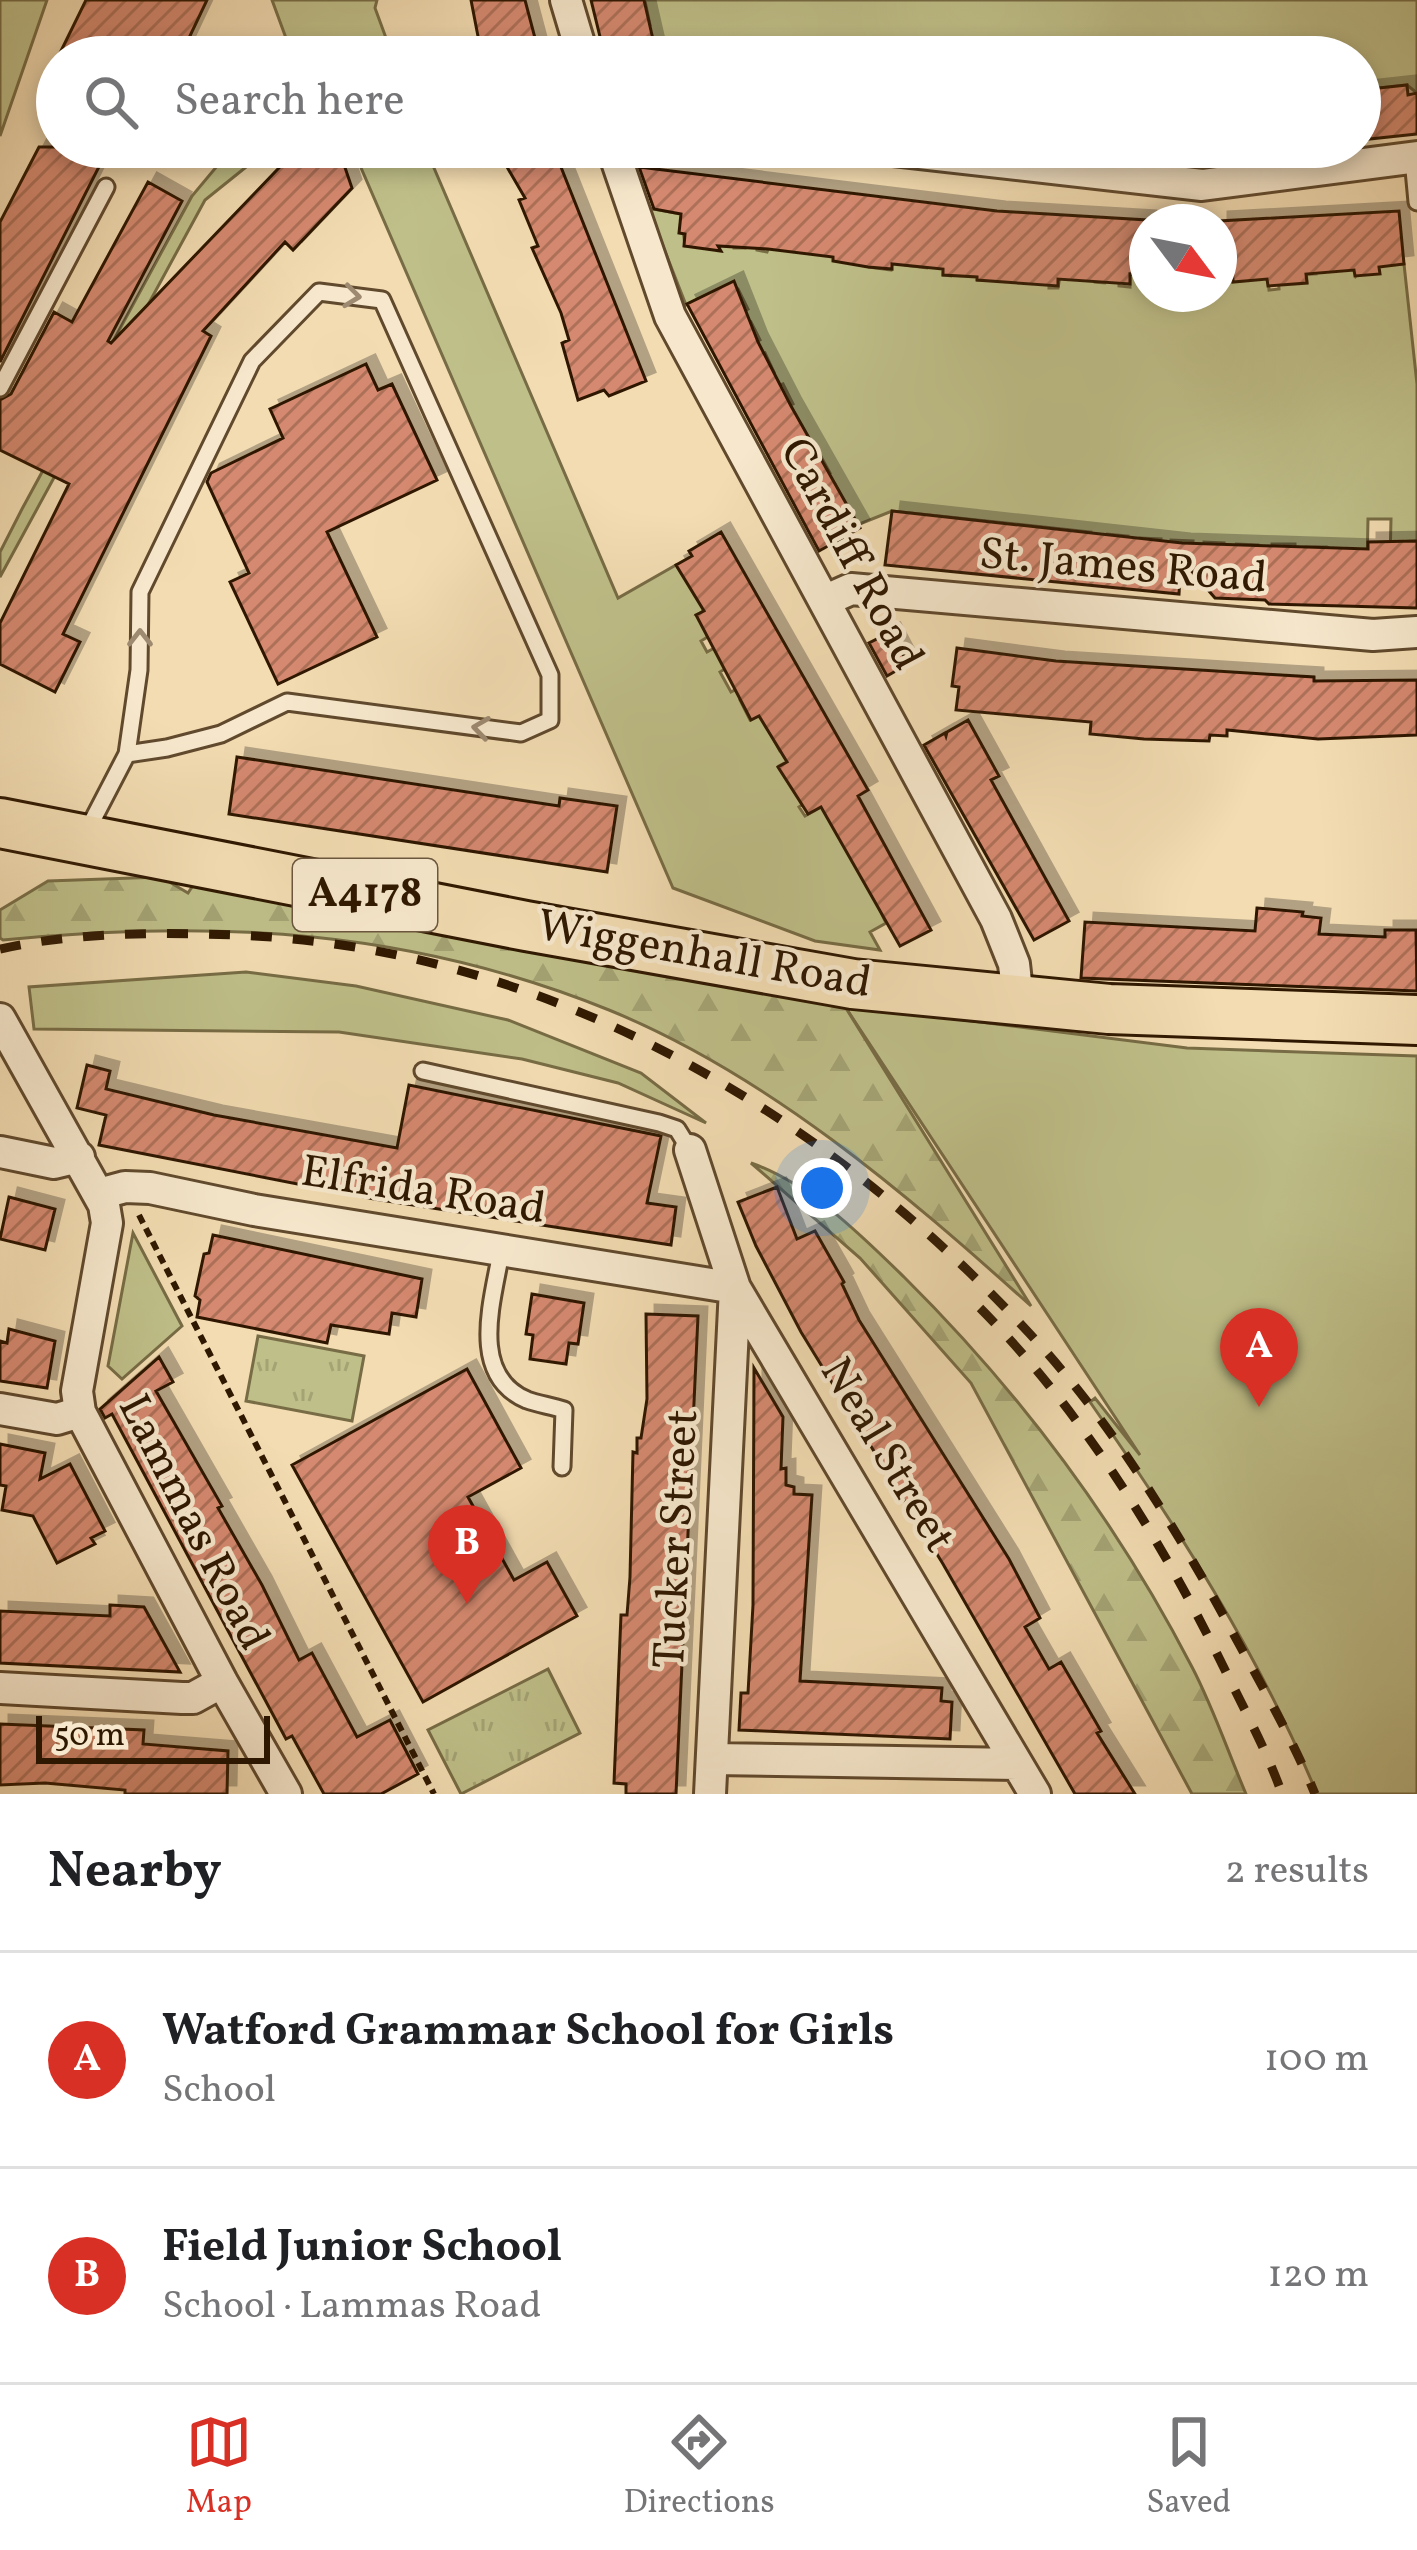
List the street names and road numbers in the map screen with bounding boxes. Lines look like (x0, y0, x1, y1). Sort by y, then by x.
street label: Cardiff Road (762, 428, 938, 682)
street label: St. James Road (977, 524, 1269, 612)
road number: A4178 (293, 859, 437, 931)
street label: Wiggenhall Road (532, 896, 876, 1016)
street label: Elfrida Road (296, 1142, 550, 1242)
street label: Neal Street (803, 1347, 969, 1565)
street label: Lammas Road (100, 1384, 284, 1662)
street label: Tucker Street (640, 1408, 716, 1670)

